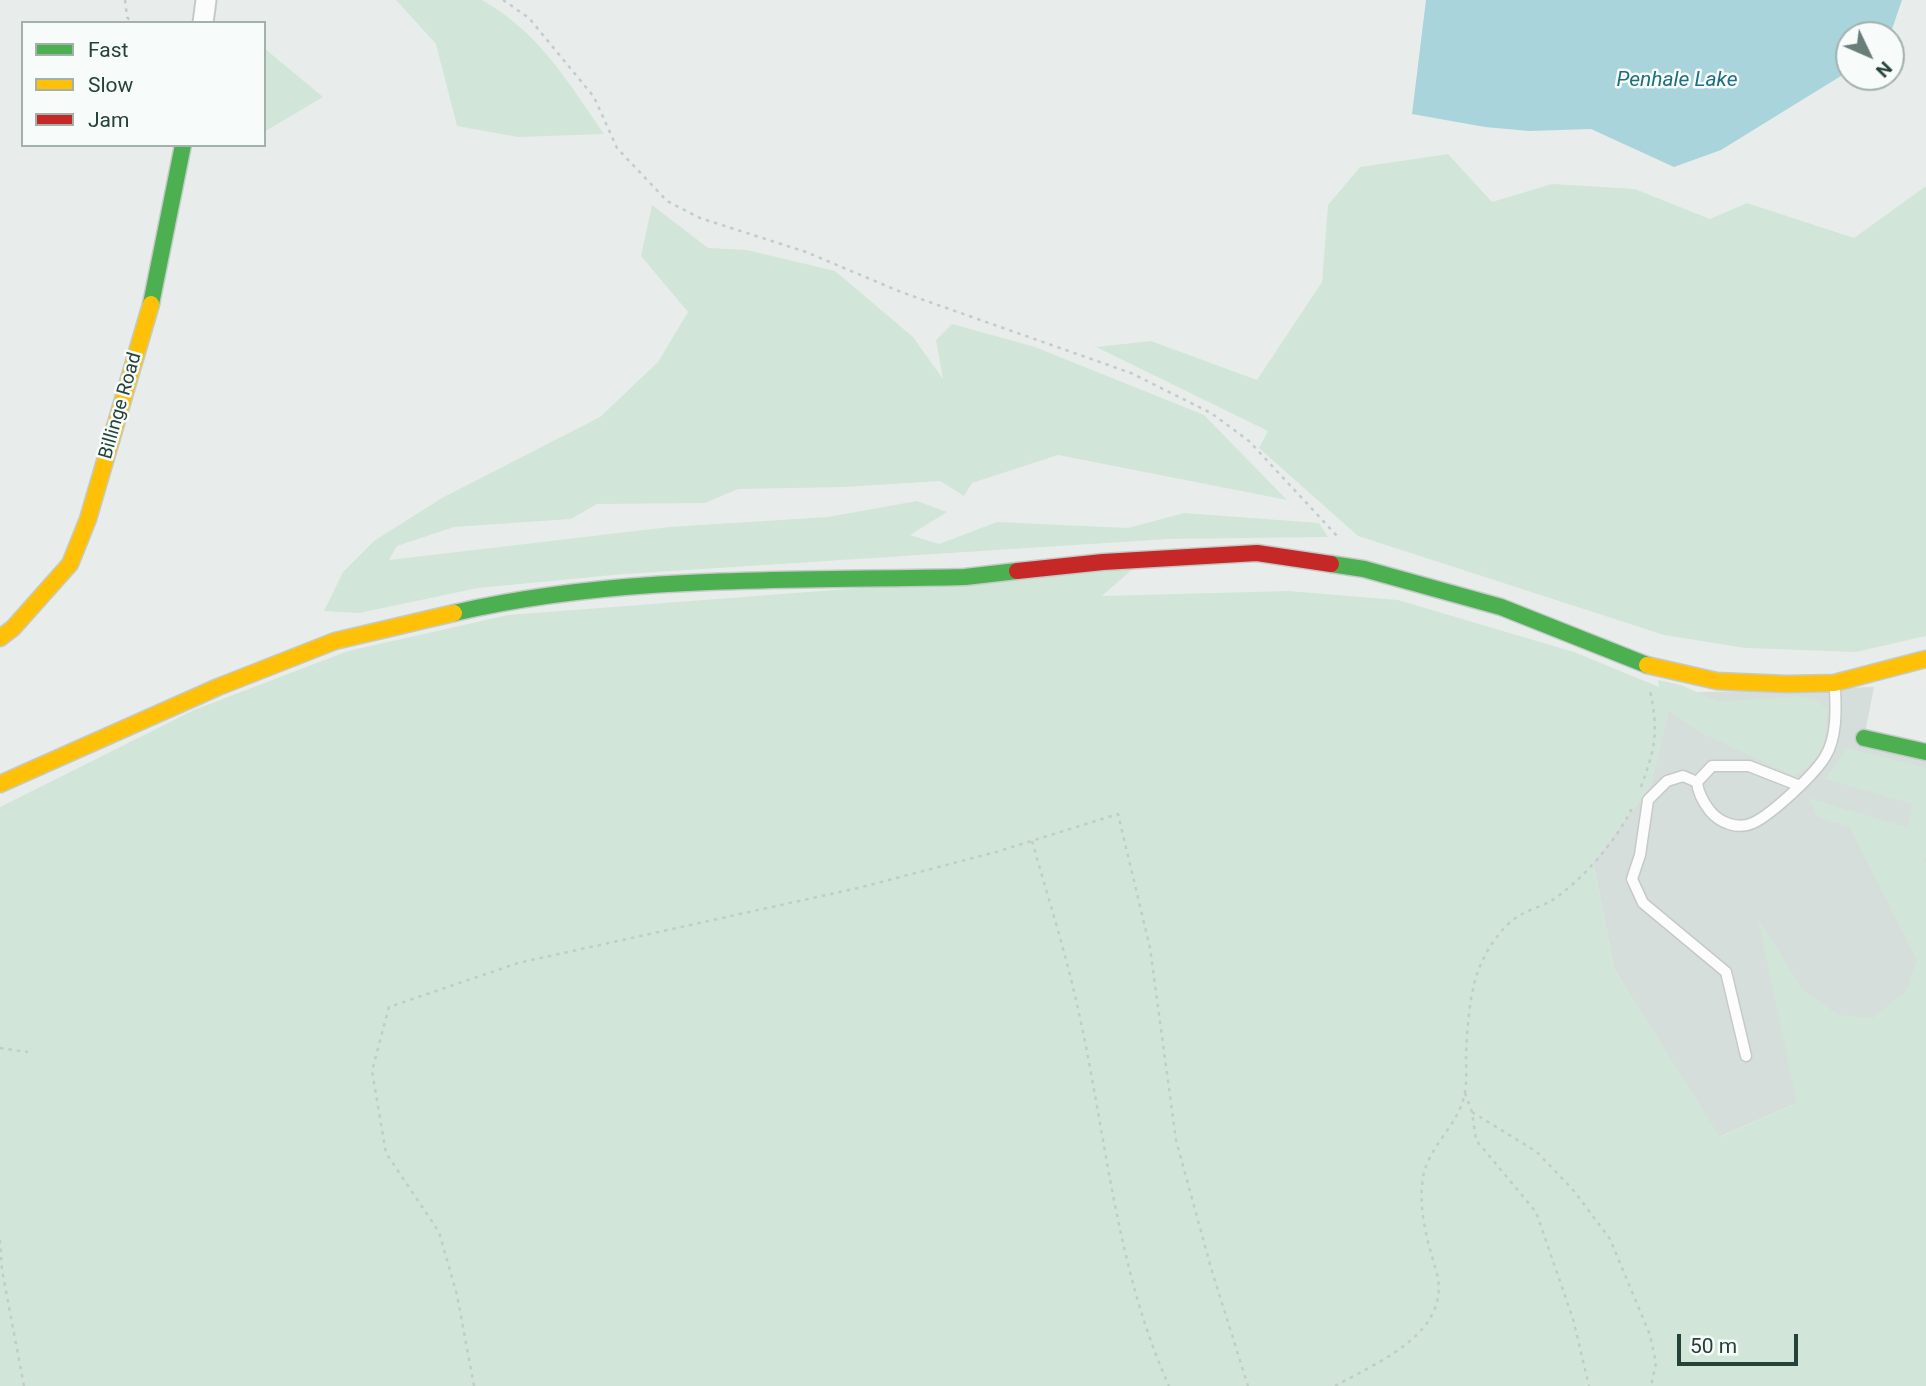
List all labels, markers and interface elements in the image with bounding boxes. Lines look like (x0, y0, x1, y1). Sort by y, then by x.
legend (21, 21, 266, 147)
north arrow (1835, 21, 1905, 91)
text: Fast (88, 38, 128, 62)
text: N (1871, 57, 1897, 82)
water label: Penhale Lake (1617, 68, 1737, 94)
text: Slow (88, 73, 133, 97)
text: Jam (88, 108, 129, 132)
street label: Billinge Road (95, 350, 147, 462)
scale bar (1681, 1320, 1802, 1364)
text: 50 m (1690, 1334, 1737, 1358)

